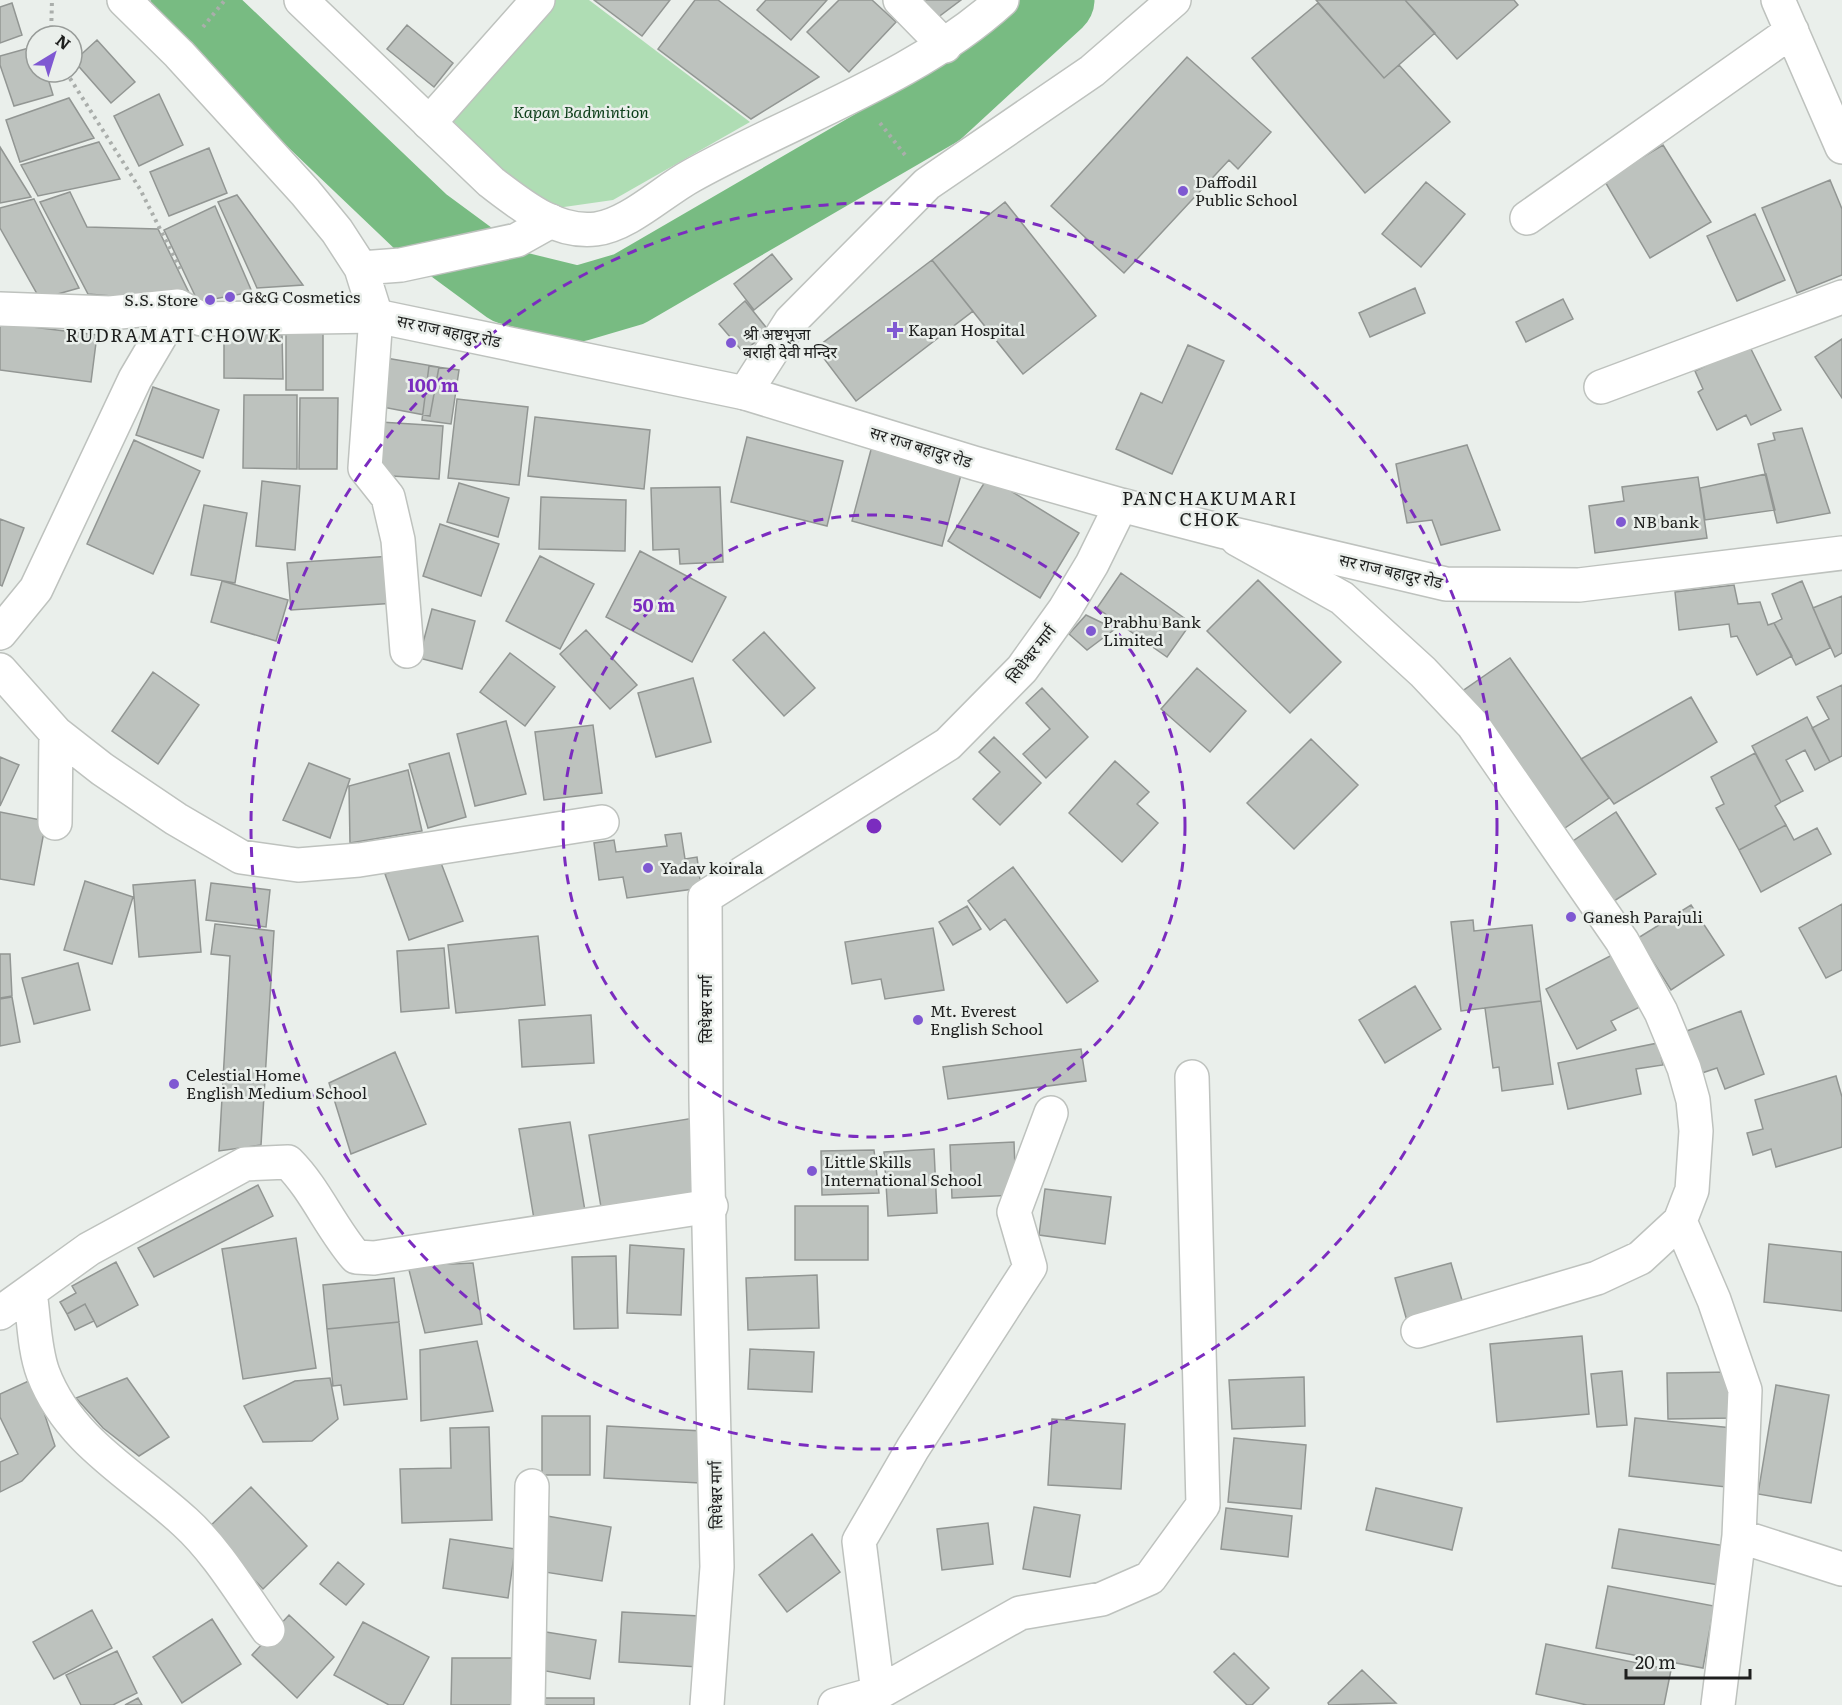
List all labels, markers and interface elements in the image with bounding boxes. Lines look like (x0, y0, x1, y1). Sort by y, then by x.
north arrow (24, 24, 84, 84)
text: N (51, 28, 77, 55)
park label: Kapan Badmintion (513, 99, 649, 123)
place label: Daffodil Public School (1195, 169, 1298, 211)
marker: Daffodil Public School (1176, 184, 1190, 198)
place label: G&G Cosmetics (242, 284, 360, 308)
place label: S.S. Store (124, 287, 198, 311)
marker: G&G Cosmetics (223, 290, 237, 304)
marker: S.S. Store (203, 293, 217, 307)
street label: सर राज बहादुर रोड (395, 307, 504, 353)
place label: Kapan Hospital (908, 317, 1025, 341)
district label: RUDRAMATI CHOWK (65, 321, 283, 348)
place label: श्री अष्टभुजा बराही देवी मन्दिर (743, 321, 838, 363)
marker: Kapan Hospital (886, 321, 904, 339)
marker: श्री अष्टभुजा बराही देवी मन्दिर (724, 336, 738, 350)
text: 100 m (407, 371, 459, 398)
street label: सर राज बहादुर रोड (867, 419, 976, 473)
district label: PANCHAKUMARI CHOK (1122, 484, 1298, 532)
place label: NB bank (1633, 509, 1699, 533)
marker: NB bank (1614, 515, 1628, 529)
street label: सर राज बहादुर रोड (1337, 546, 1446, 594)
text: 50 m (633, 591, 675, 618)
place label: Prabhu Bank Limited (1103, 609, 1201, 651)
street label: सिधेश्वर मार्ग (1000, 618, 1061, 688)
marker: Prabhu Bank Limited (1084, 624, 1098, 638)
centre of rings (864, 816, 884, 836)
place label: Yadav koirala (660, 855, 764, 879)
marker: Yadav koirala (641, 861, 655, 875)
place label: Ganesh Parajuli (1583, 904, 1703, 928)
marker: Ganesh Parajuli (1564, 910, 1578, 924)
street label: सिधेश्वर मार्ग (693, 974, 717, 1043)
place label: Mt. Everest English School (930, 998, 1043, 1040)
marker: Mt. Everest English School (911, 1013, 925, 1027)
place label: Celestial Home English Medium School (186, 1062, 367, 1104)
marker: Celestial Home English Medium School (167, 1077, 181, 1091)
place label: Little Skills International School (824, 1149, 982, 1191)
marker: Little Skills International School (805, 1164, 819, 1178)
street label: सिधेश्वर मार्ग (702, 1460, 728, 1529)
scale bar (1626, 1642, 1750, 1680)
text: 20 m (1635, 1648, 1676, 1675)

